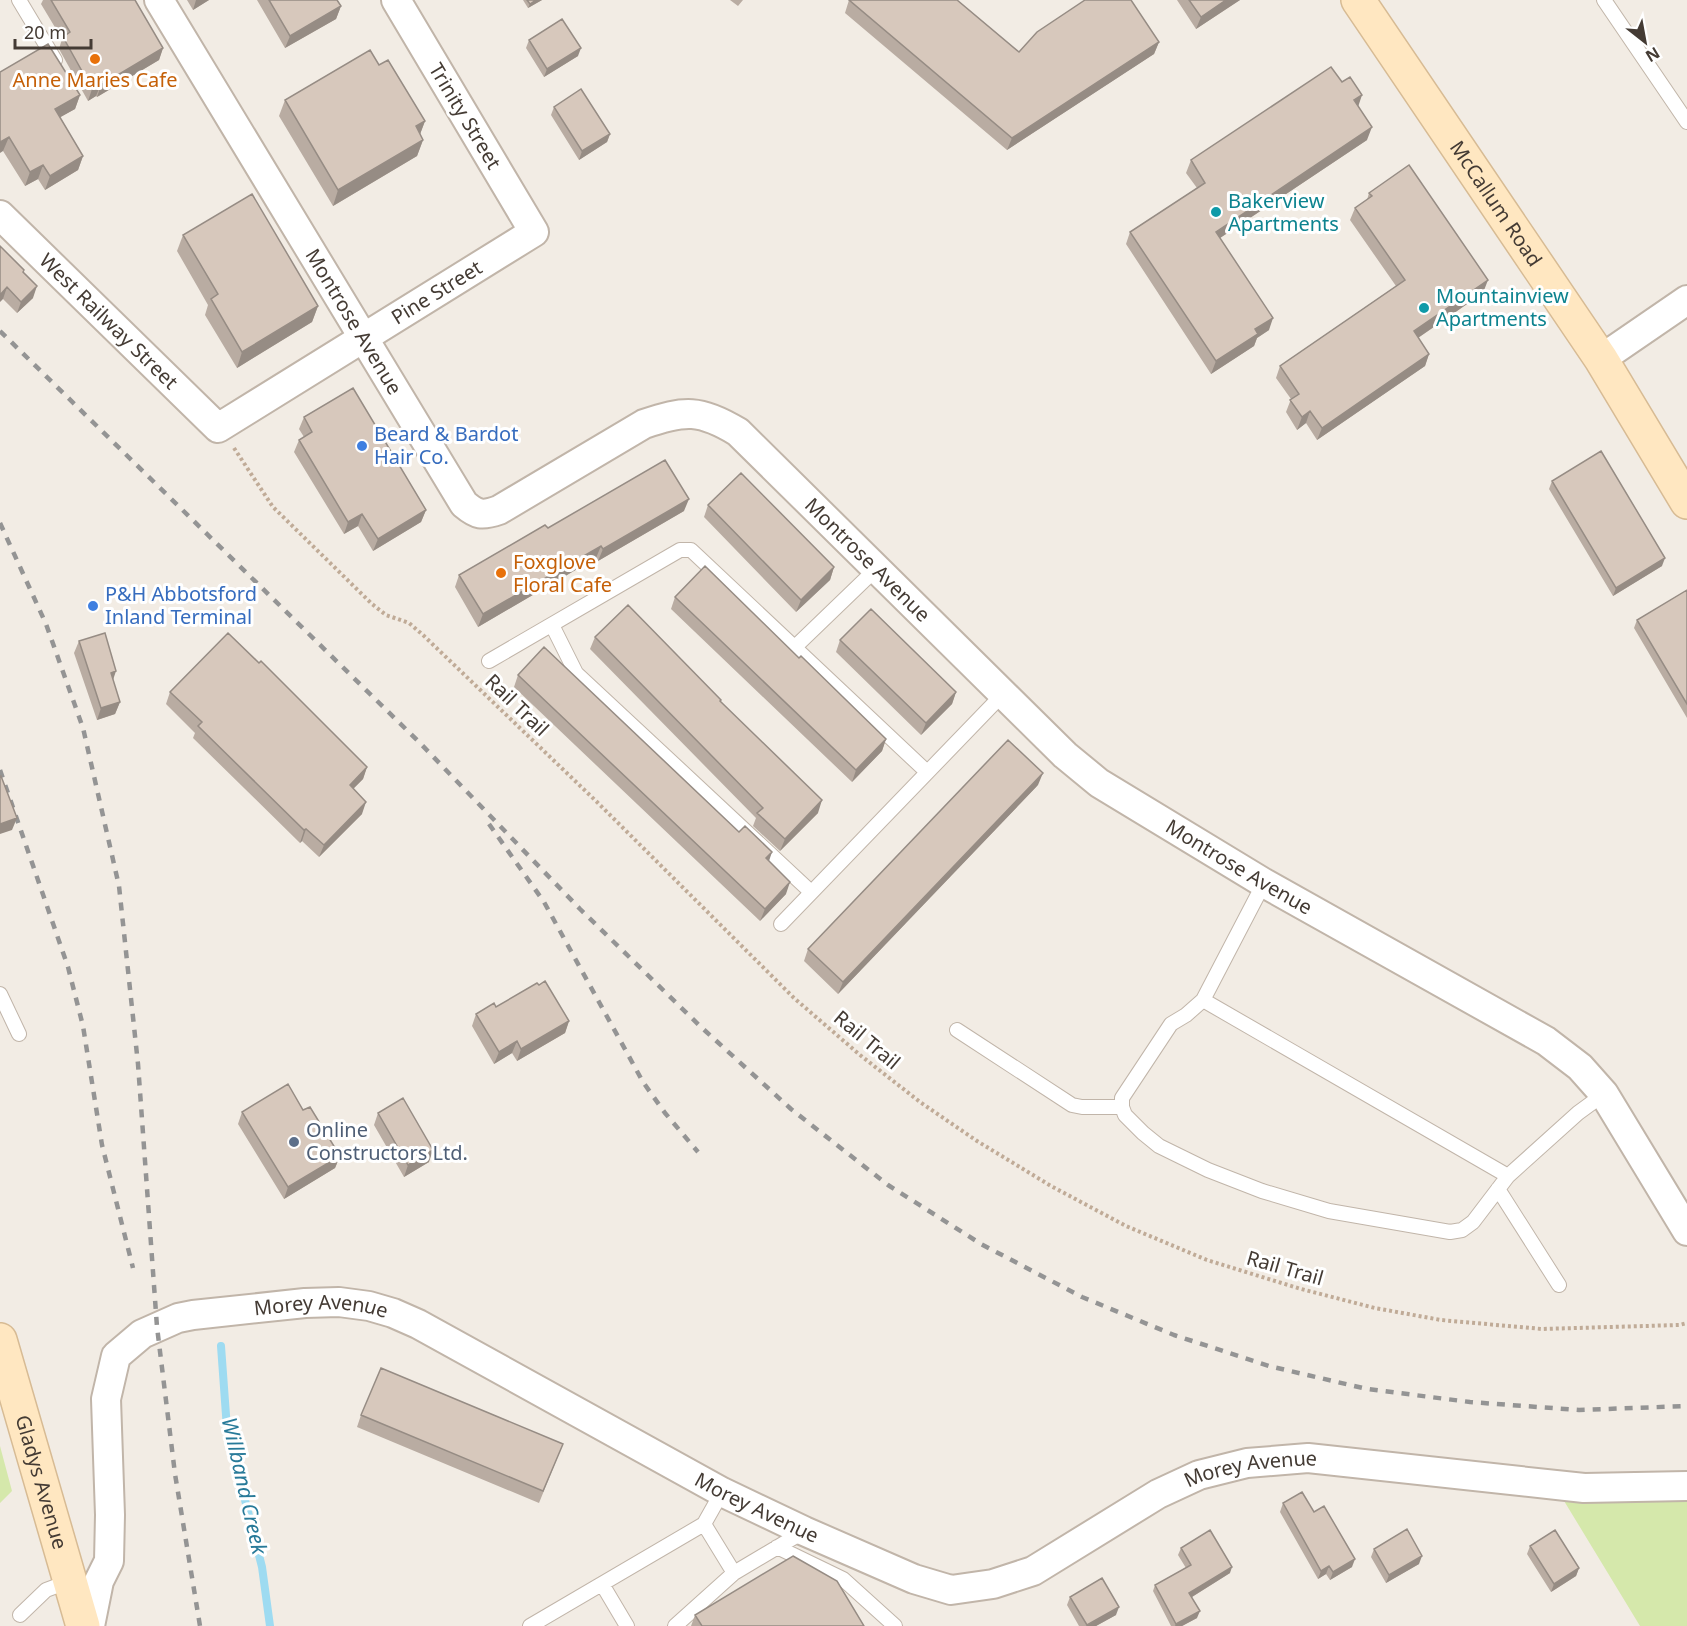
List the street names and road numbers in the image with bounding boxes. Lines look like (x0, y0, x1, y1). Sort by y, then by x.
street label: Trinity Street (423, 58, 508, 174)
street label: McCallum Road (1444, 135, 1549, 272)
street label: Montrose Avenue (300, 243, 409, 400)
street label: West Railway Street (34, 247, 184, 395)
street label: Pine Street (386, 254, 487, 330)
street label: Montrose Avenue (799, 492, 936, 628)
street label: Rail Trail (480, 668, 555, 742)
street label: Montrose Avenue (1161, 813, 1317, 920)
street label: Rail Trail (828, 1004, 906, 1075)
street label: Rail Trail (1244, 1244, 1327, 1291)
street label: Morey Avenue (253, 1288, 391, 1324)
street label: Gladys Avenue (9, 1412, 74, 1552)
street label: Morey Avenue (1179, 1444, 1318, 1493)
street label: Morey Avenue (690, 1466, 823, 1549)

